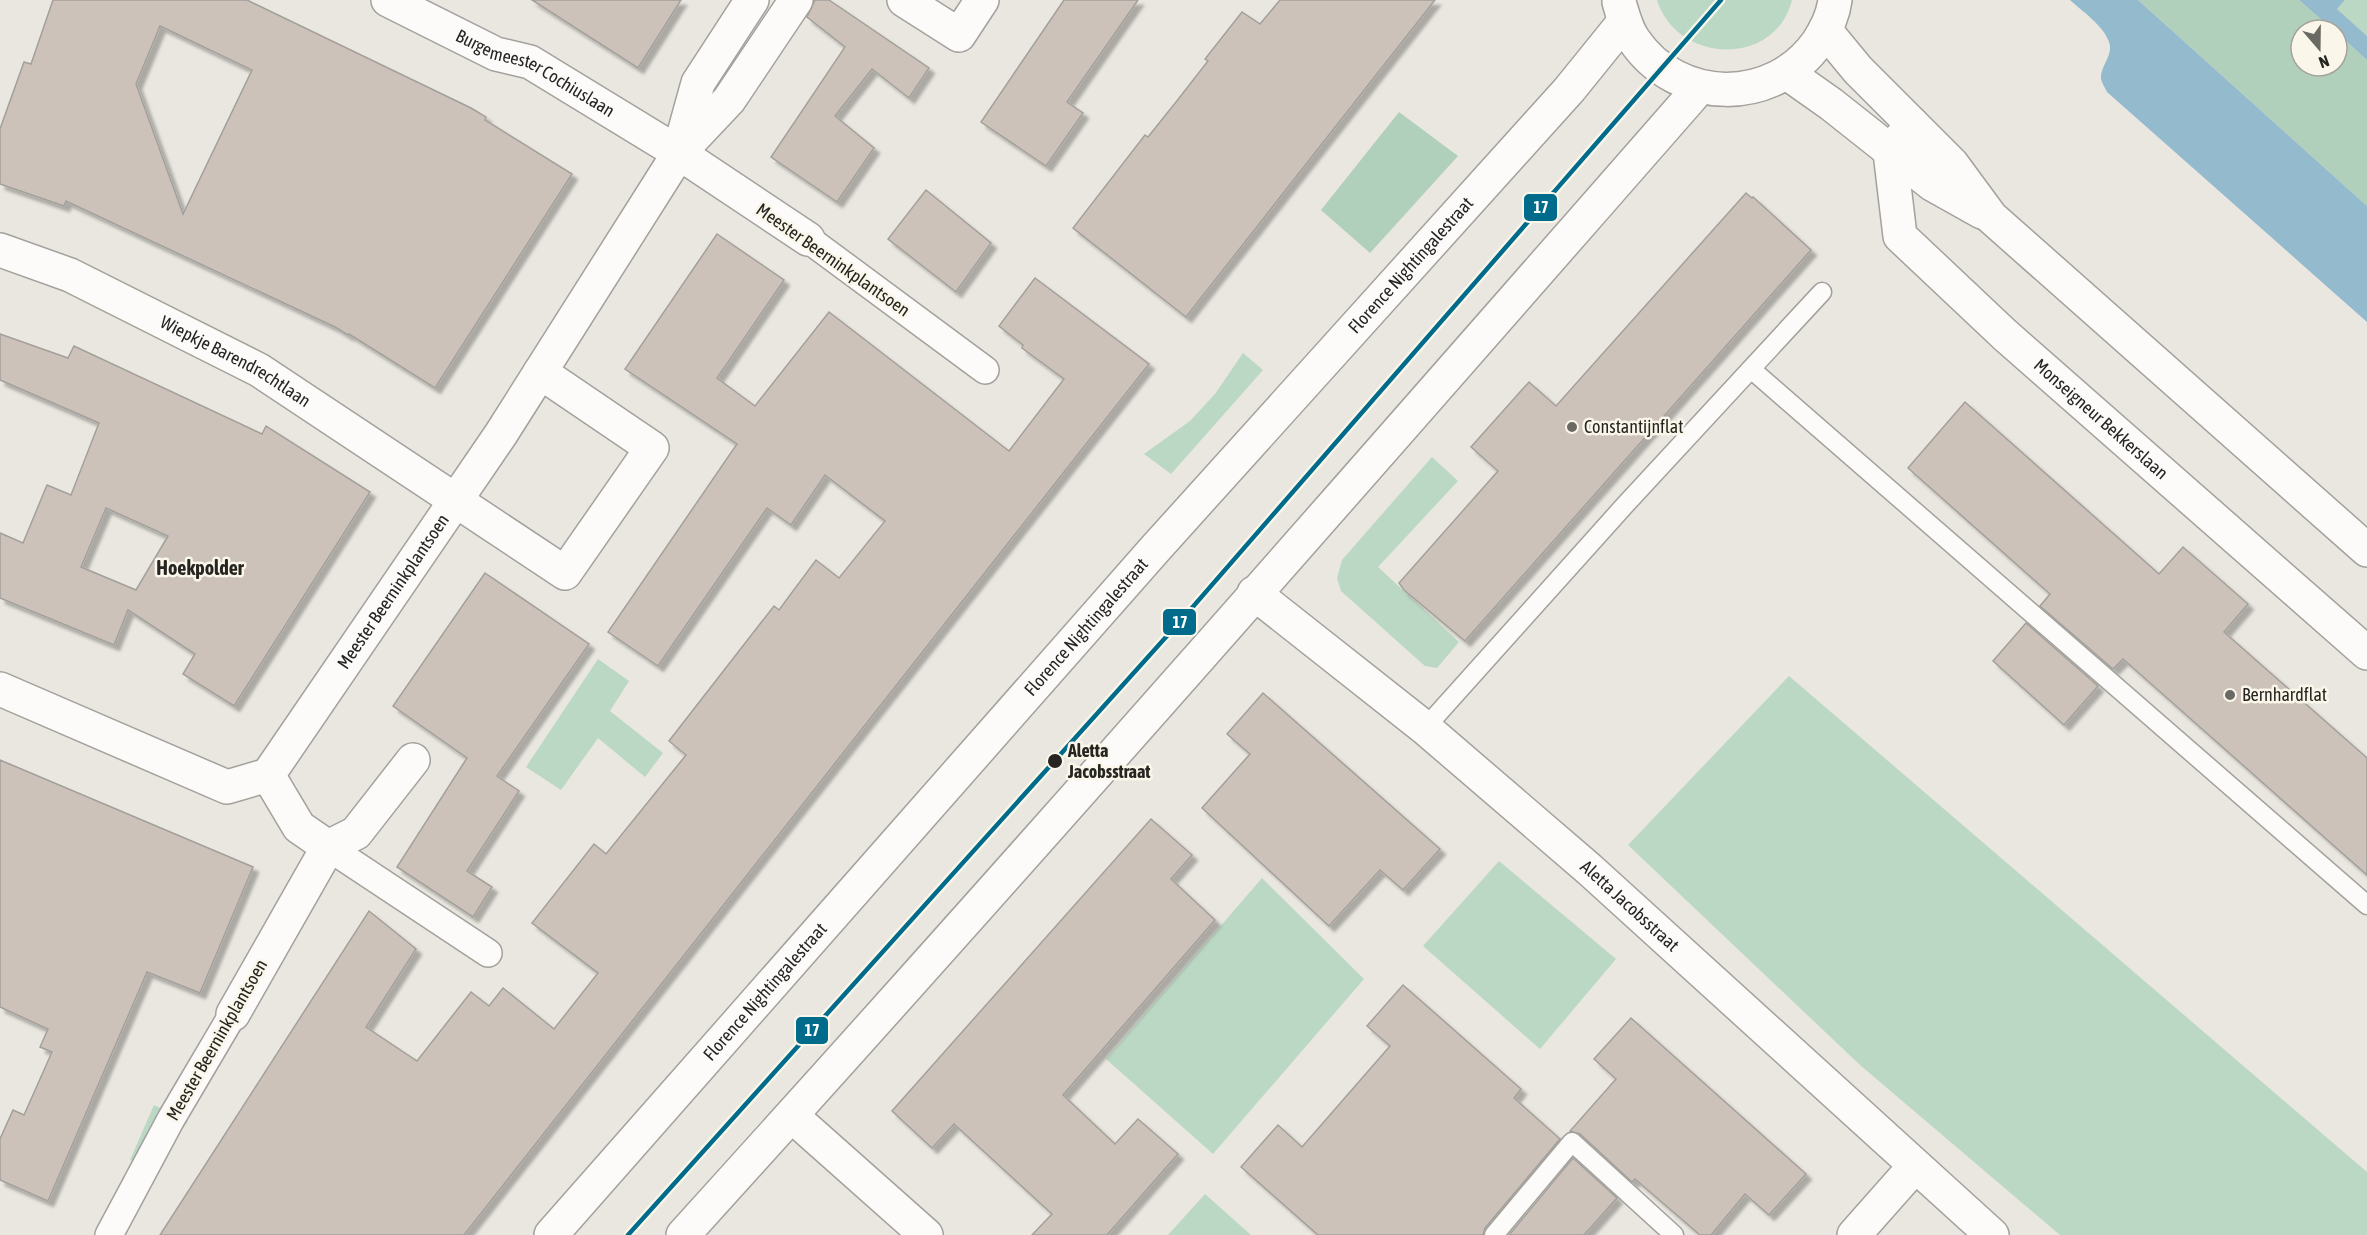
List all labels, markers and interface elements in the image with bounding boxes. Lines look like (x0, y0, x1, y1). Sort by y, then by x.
north arrow (2289, 18, 2349, 78)
street label: Burgemeester Cochiuslaan (453, 25, 619, 121)
text: N (2317, 52, 2332, 72)
street label: Florence Nightingalestraat (1344, 193, 1477, 337)
line badge: 17 (1523, 193, 1558, 222)
text: 17 (1533, 198, 1549, 216)
street label: Meester Beerninkplantsoen (752, 199, 914, 321)
street label: Wiepkje Barendrechtlaan (157, 311, 315, 411)
street label: Monseigneur Bekkerslaan (2030, 354, 2172, 483)
place label: Constantijnflat (1584, 416, 1683, 437)
marker: Constantijnflat (1565, 420, 1579, 434)
street label: Meester Beerninkplantsoen (333, 510, 453, 673)
street label: Florence Nightingalestraat (1020, 554, 1152, 700)
district label: Hoekpolder (156, 556, 245, 579)
line badge: 17 (1162, 608, 1197, 636)
text: 17 (1172, 613, 1188, 631)
place label: Bernhardflat (2242, 684, 2327, 705)
marker: Bernhardflat (2223, 688, 2237, 702)
place label: Aletta Jacobsstraat (1067, 740, 1151, 782)
marker: Aletta Jacobsstraat (1046, 752, 1064, 770)
street label: Aletta Jacobsstraat (1577, 856, 1683, 955)
street label: Florence Nightingalestraat (699, 918, 831, 1065)
street label: Meester Beerninkplantsoen (162, 955, 271, 1124)
line badge: 17 (795, 1016, 829, 1045)
text: 17 (804, 1021, 820, 1039)

